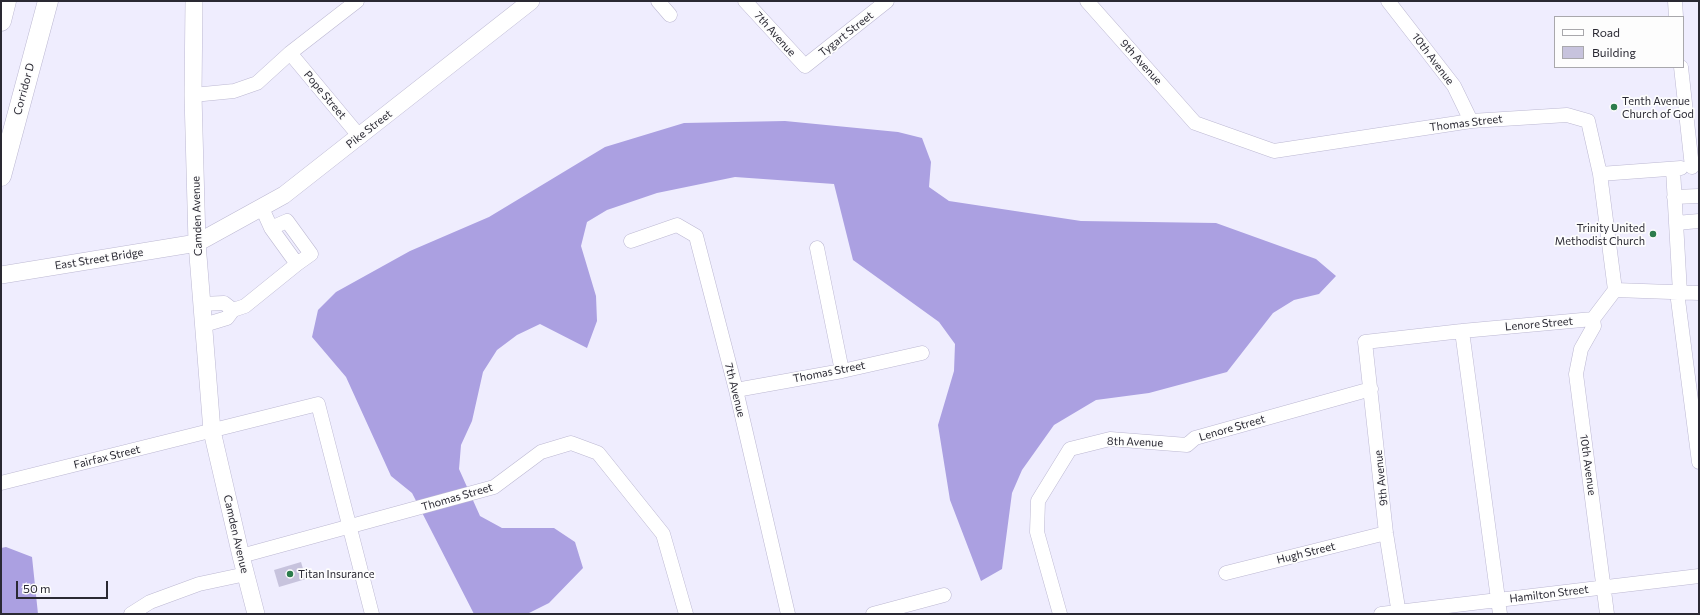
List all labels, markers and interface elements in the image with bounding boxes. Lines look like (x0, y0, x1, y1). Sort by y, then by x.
street label: 7th Avenue (752, 9, 798, 59)
street label: Tygart Street (816, 9, 876, 59)
legend (1554, 16, 1684, 68)
text: Road (1592, 25, 1620, 39)
street label: 10th Avenue (1409, 30, 1457, 88)
street label: 9th Avenue (1117, 37, 1165, 87)
text: Building (1592, 45, 1636, 59)
street label: Corridor D (11, 62, 37, 116)
street label: Pope Street (301, 68, 349, 122)
place label: Tenth Avenue Church of God (1622, 94, 1694, 120)
marker: Tenth Avenue Church of God (1609, 102, 1619, 112)
street label: Pike Street (343, 107, 395, 151)
street label: Thomas Street (1429, 112, 1503, 134)
street label: Camden Avenue (189, 176, 205, 256)
place label: Trinity United Methodist Church (1555, 221, 1645, 247)
marker: Trinity United Methodist Church (1648, 229, 1658, 239)
street label: East Street Bridge (54, 245, 144, 273)
street label: Lenore Street (1504, 314, 1574, 334)
street label: Thomas Street (792, 359, 866, 385)
street label: 7th Avenue (722, 362, 748, 418)
street label: Lenore Street (1197, 412, 1267, 444)
street label: 8th Avenue (1107, 434, 1163, 450)
street label: 10th Avenue (1577, 434, 1599, 496)
street label: Fairfax Street (72, 442, 142, 472)
street label: 9th Avenue (1371, 449, 1391, 507)
street label: Thomas Street (420, 481, 494, 513)
street label: Camden Avenue (221, 493, 251, 575)
street label: Hugh Street (1275, 539, 1337, 567)
place label: Titan Insurance (298, 567, 375, 581)
marker: Titan Insurance (285, 569, 295, 579)
scale bar (18, 573, 110, 599)
text: 50 m (23, 581, 51, 595)
street label: Hamilton Street (1509, 583, 1589, 605)

